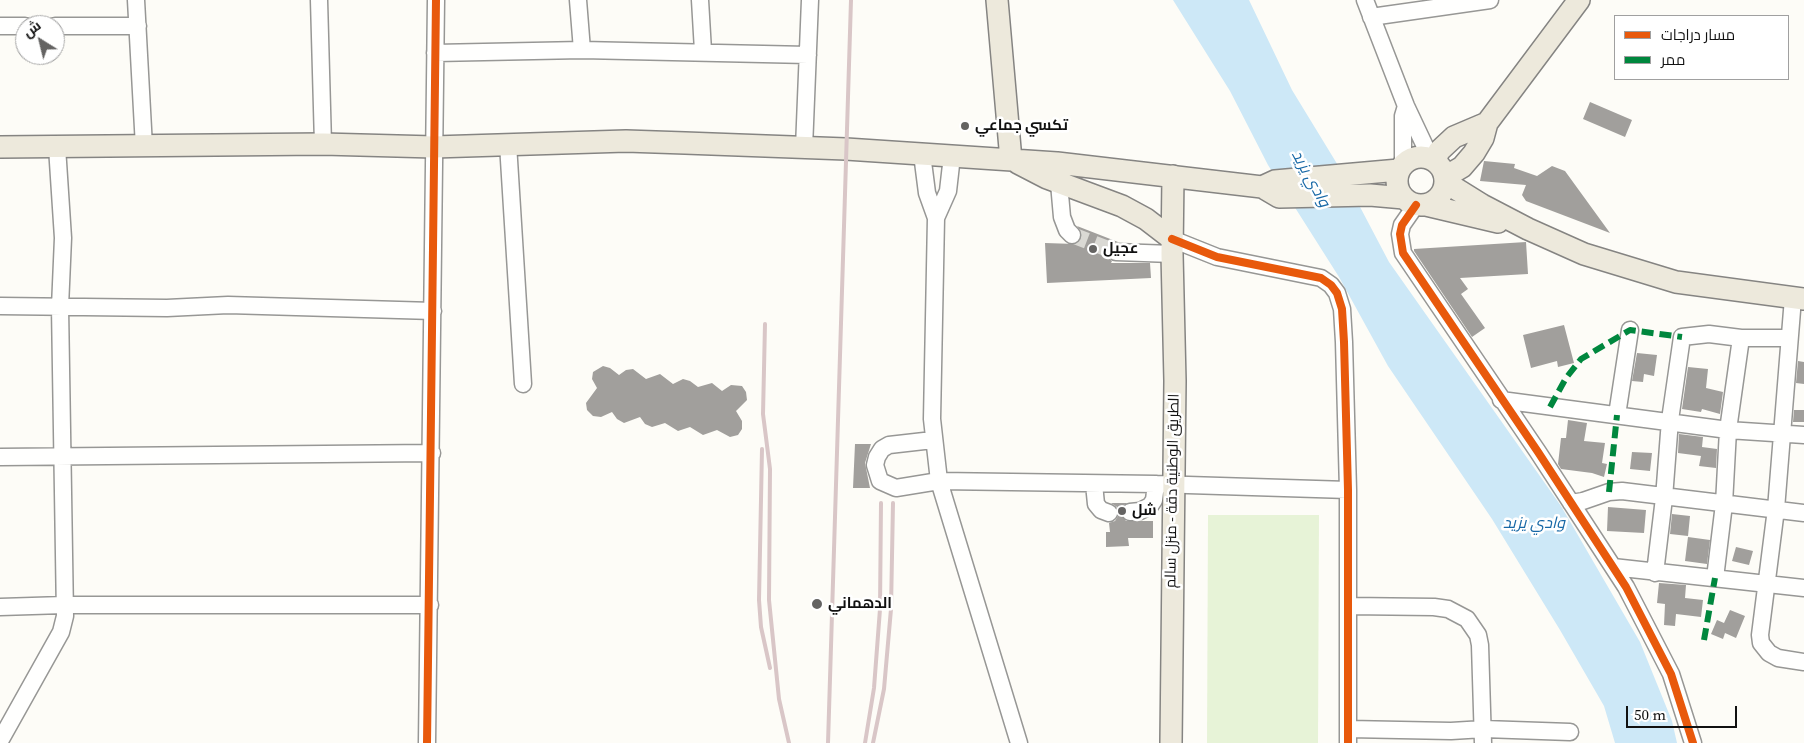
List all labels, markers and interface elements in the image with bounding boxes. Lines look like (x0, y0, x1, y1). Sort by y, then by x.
north arrow (15, 15, 65, 65)
text: ش (19, 15, 45, 42)
legend (1614, 15, 1789, 80)
text: مسار دراجات (1661, 24, 1735, 45)
text: ممر (1661, 49, 1685, 70)
place label: تكسي جماعي (975, 117, 1068, 135)
marker: تكسي جماعي (959, 120, 971, 132)
water label: وادي يزيد (1287, 147, 1333, 211)
place label: عجيل (1103, 240, 1138, 258)
marker: عجيل (1087, 243, 1099, 255)
street label: الطريق الوطنية دقة - منزل سالم (1162, 394, 1184, 588)
place label: شل (1132, 502, 1157, 520)
marker: شل (1116, 505, 1128, 517)
water label: وادي يزيد (1503, 514, 1565, 534)
place label: الدهماني (828, 595, 892, 613)
marker: الدهماني (810, 597, 824, 611)
scale bar (1629, 696, 1740, 728)
text: 50 m (1634, 704, 1666, 725)

